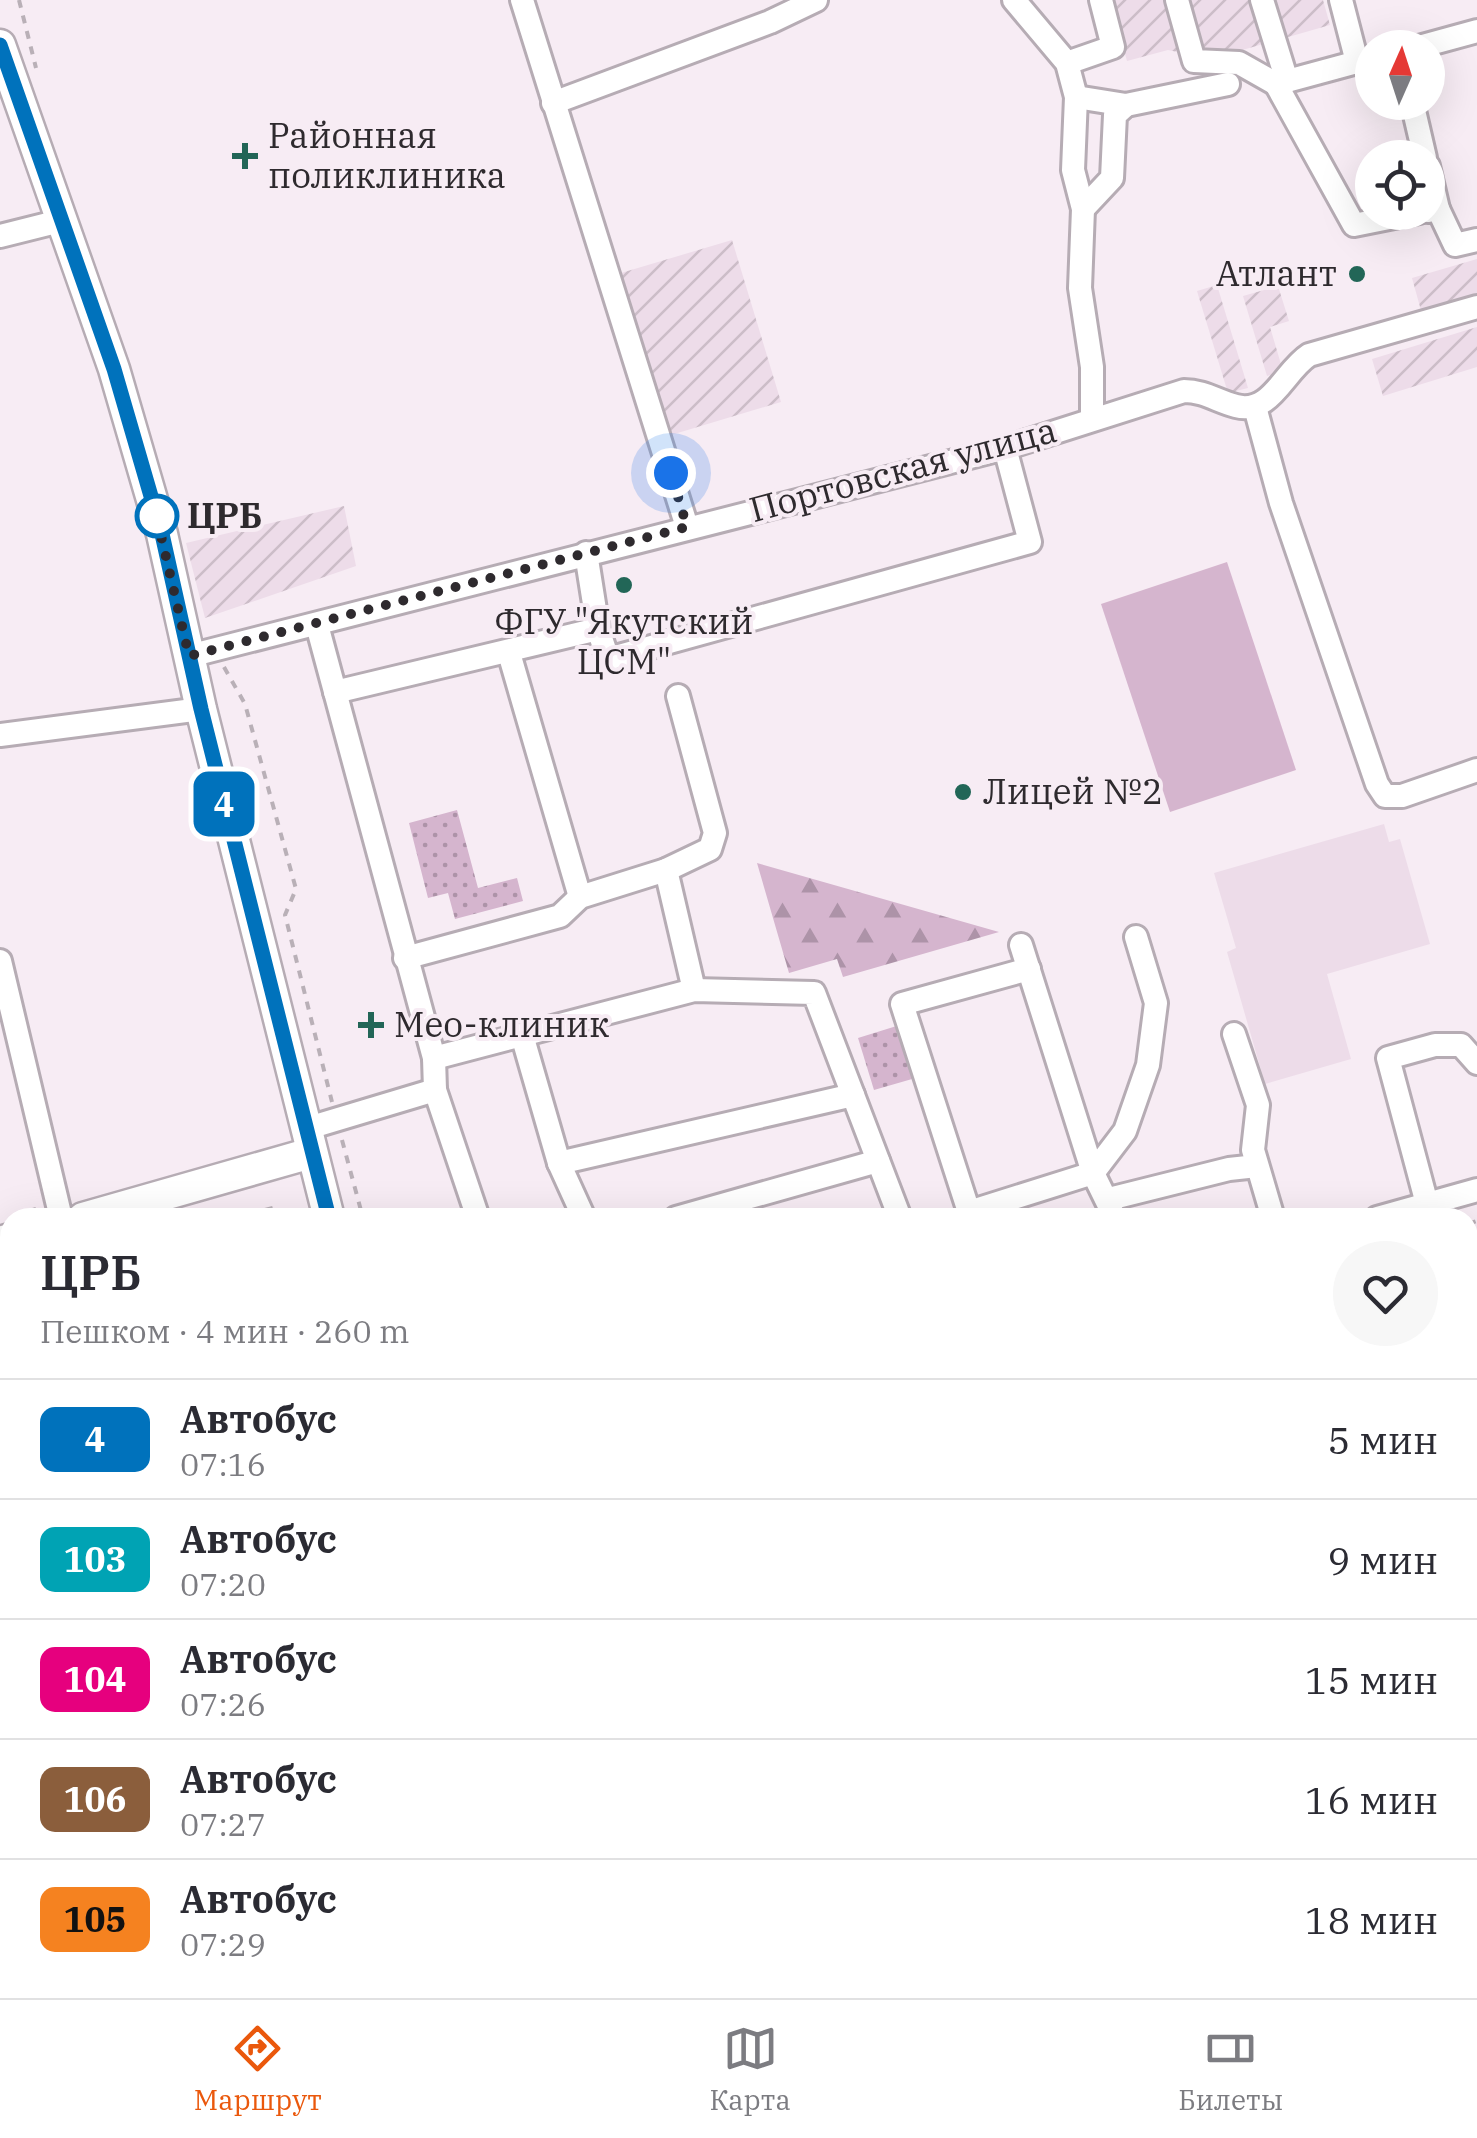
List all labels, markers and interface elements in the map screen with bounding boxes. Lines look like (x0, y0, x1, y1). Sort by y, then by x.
north arrow (1355, 30, 1445, 120)
map controls (1355, 30, 1445, 230)
place label: Районная поликлиника (268, 112, 506, 198)
button: locate (1355, 140, 1445, 230)
marker: Районная поликлиника (232, 143, 258, 169)
place label: Атлант (1216, 250, 1337, 296)
marker: Атлант (1346, 263, 1368, 285)
street label: Портовская улица (744, 406, 1061, 532)
your location (646, 448, 696, 498)
place label: ЦРБ (187, 492, 262, 538)
marker: ЦРБ (136, 495, 178, 537)
marker: ФГУ "Якутский ЦСМ" (613, 574, 635, 596)
place label: ФГУ "Якутский ЦСМ" (495, 598, 753, 684)
place label: Лицей №2 (983, 768, 1163, 814)
line badge: 4 (192, 772, 256, 836)
text: 4 (213, 781, 235, 827)
marker: Лицей №2 (952, 781, 974, 803)
place label: Мео-клиник (394, 1001, 609, 1047)
marker: Мео-клиник (358, 1012, 384, 1038)
text: ЦРБ (40, 1241, 141, 1303)
button: heart (1333, 1241, 1438, 1346)
text: Пешком · 4 мин · 260 m (40, 1310, 410, 1352)
text: Автобус (180, 1394, 337, 1443)
text: 5 мин (1328, 1415, 1438, 1464)
text: 4 (84, 1416, 106, 1462)
text: 07:16 (180, 1443, 266, 1485)
text: Автобус (180, 1514, 337, 1563)
text: 9 мин (1328, 1535, 1438, 1584)
text: 103 (63, 1536, 127, 1582)
text: 07:20 (180, 1563, 266, 1605)
text: Автобус (180, 1634, 337, 1683)
text: 15 мин (1305, 1655, 1438, 1704)
text: 104 (63, 1656, 127, 1702)
text: 07:26 (180, 1683, 266, 1725)
text: Автобус (180, 1754, 337, 1803)
text: 16 мин (1305, 1775, 1438, 1824)
text: 106 (63, 1776, 127, 1822)
text: 07:27 (180, 1803, 266, 1845)
text: Автобус (180, 1874, 337, 1923)
text: 18 мин (1305, 1895, 1438, 1944)
text: 105 (63, 1896, 127, 1942)
text: 07:29 (180, 1923, 266, 1965)
tab: Маршрут (194, 2021, 322, 2118)
tab: Карта (709, 2021, 791, 2118)
tab: Билеты (1178, 2021, 1283, 2118)

